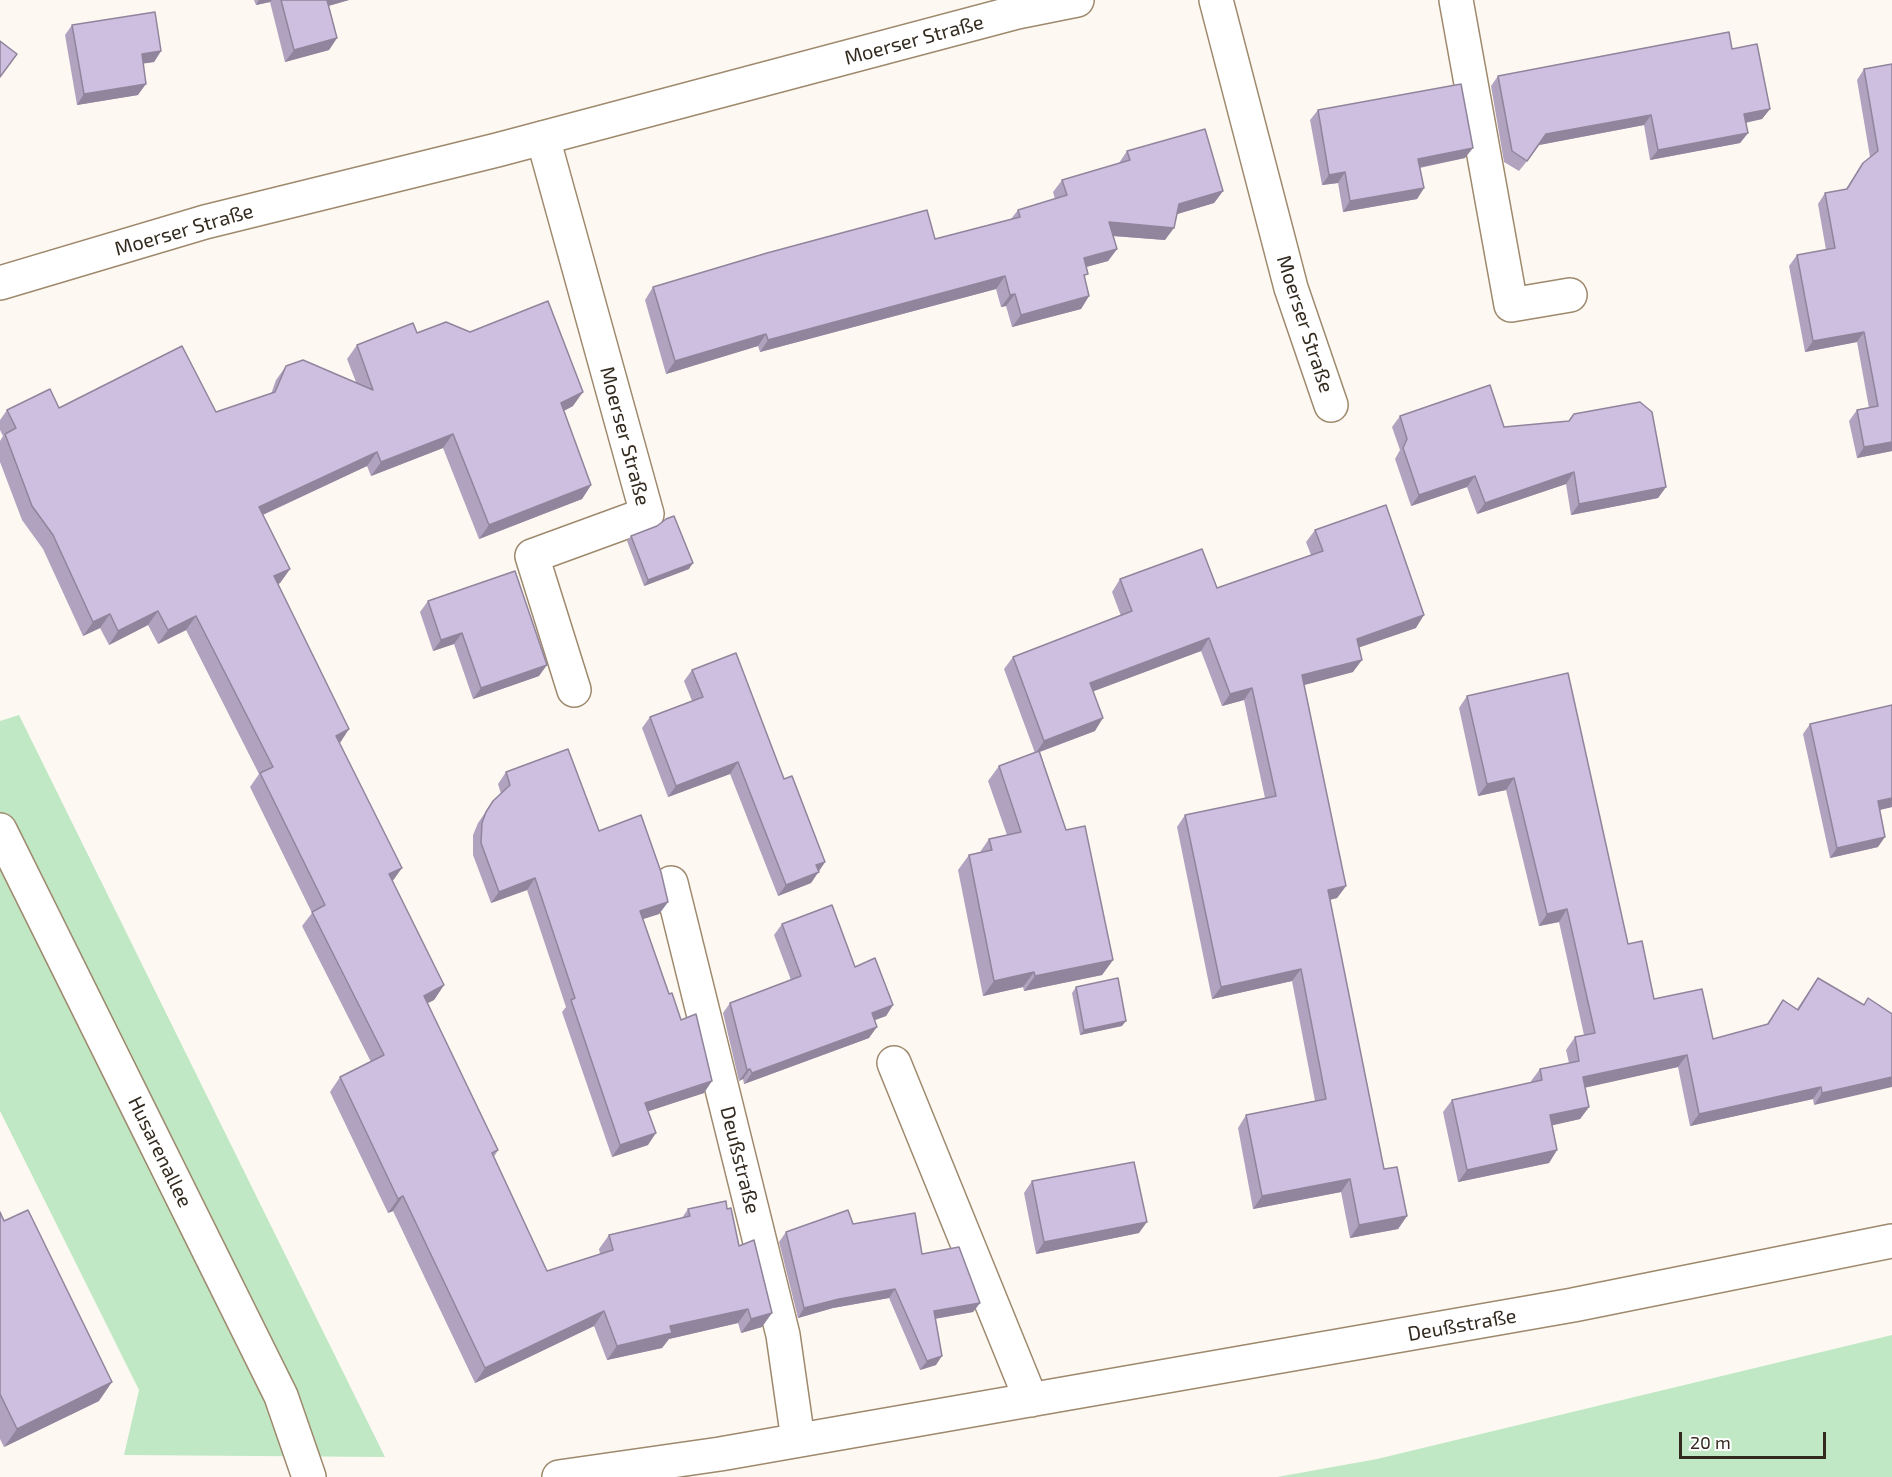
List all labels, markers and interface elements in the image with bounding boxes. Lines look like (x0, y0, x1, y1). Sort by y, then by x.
street label: Moerser Straße (842, 10, 986, 70)
street label: Moerser Straße (112, 199, 256, 261)
street label: Moerser Straße (1271, 252, 1339, 396)
street label: Moerser Straße (595, 364, 655, 508)
street label: Husarenallee (123, 1093, 197, 1211)
street label: Deußstraße (715, 1104, 765, 1216)
street label: Deußstraße (1406, 1304, 1518, 1346)
scale bar (1682, 1420, 1829, 1458)
text: 20 m (1690, 1431, 1731, 1453)

